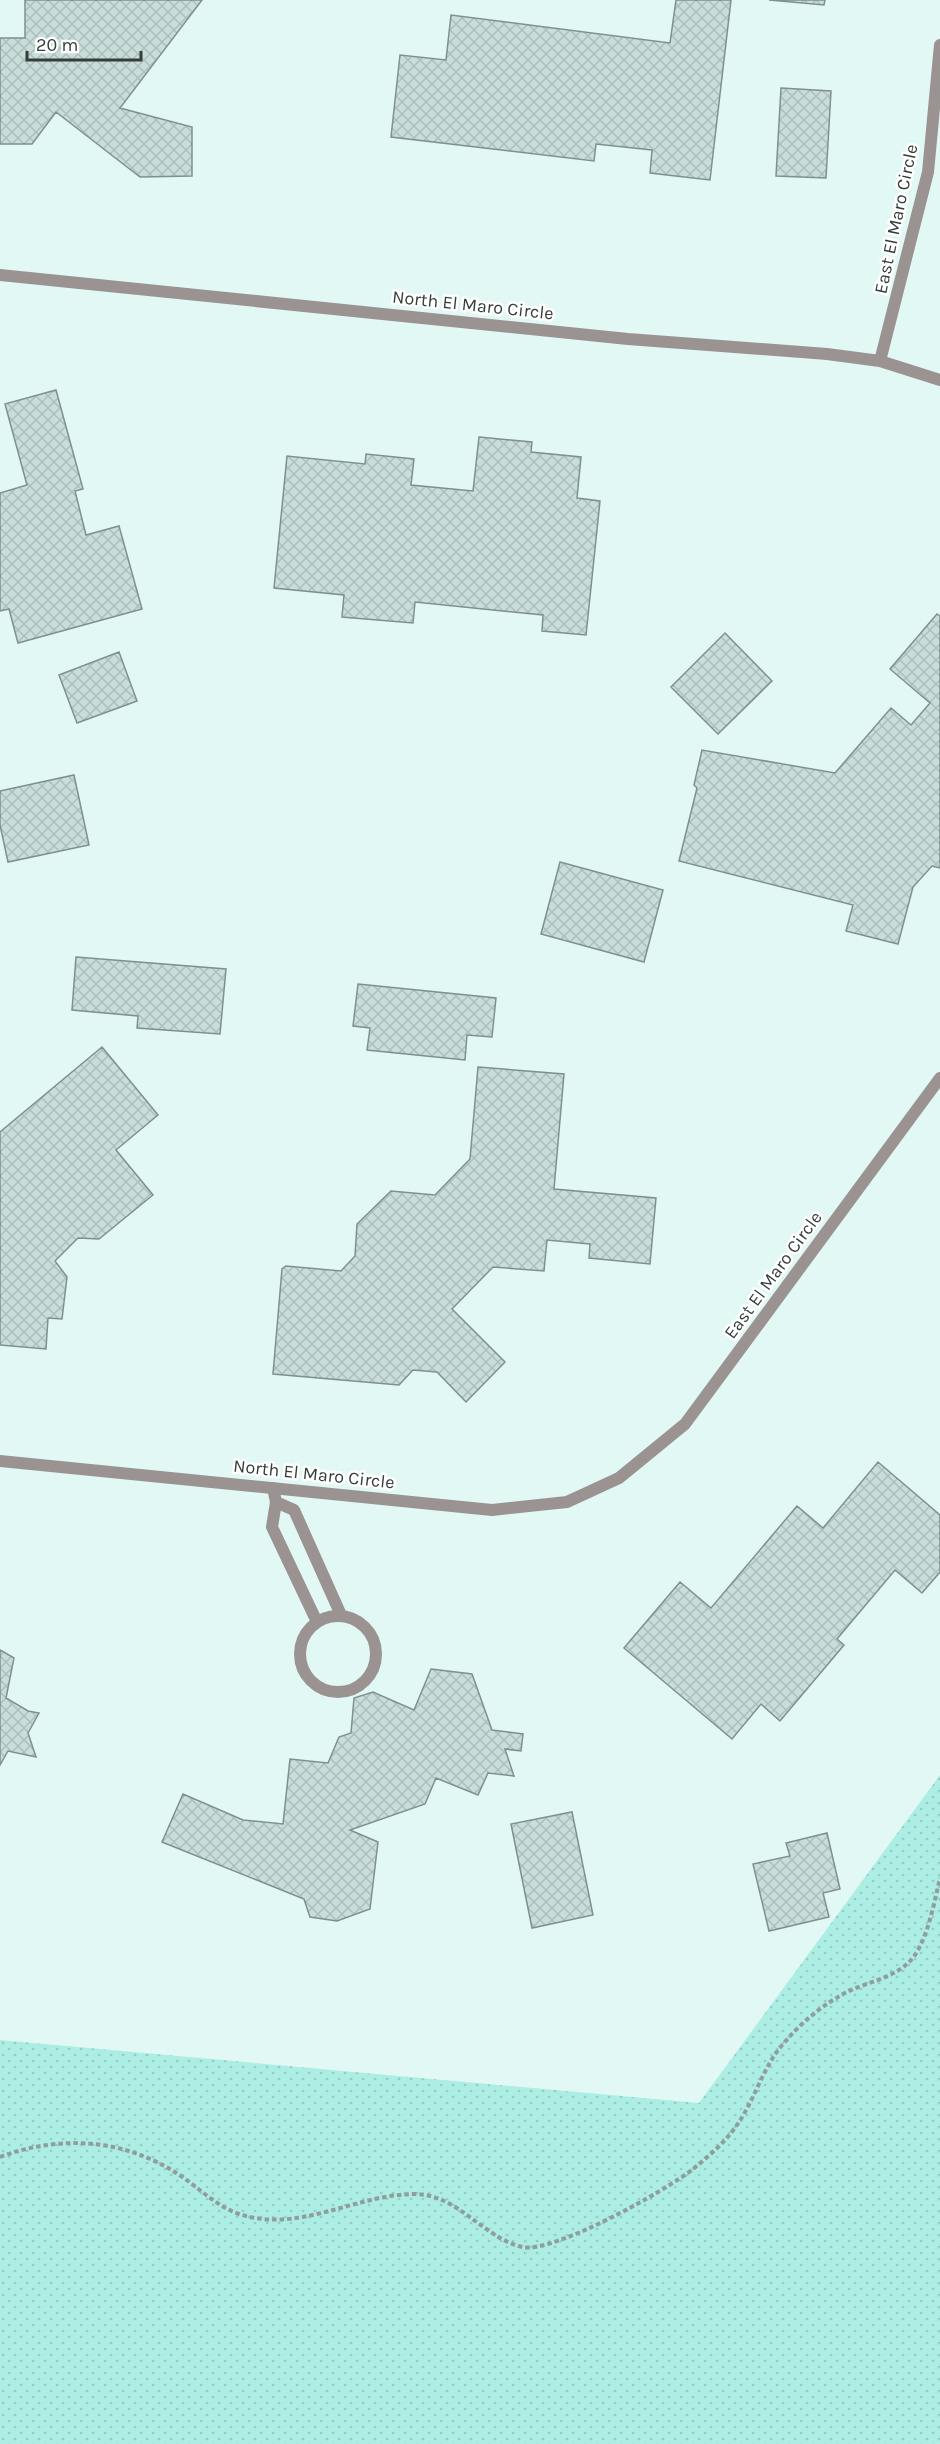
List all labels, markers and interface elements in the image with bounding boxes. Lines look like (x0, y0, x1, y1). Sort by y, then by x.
scale bar (27, 24, 141, 62)
text: 20 m (36, 34, 78, 56)
street label: East El Maro Circle (869, 142, 923, 296)
street label: North El Maro Circle (391, 286, 555, 324)
street label: East El Maro Circle (719, 1207, 827, 1343)
street label: North El Maro Circle (232, 1455, 396, 1493)

